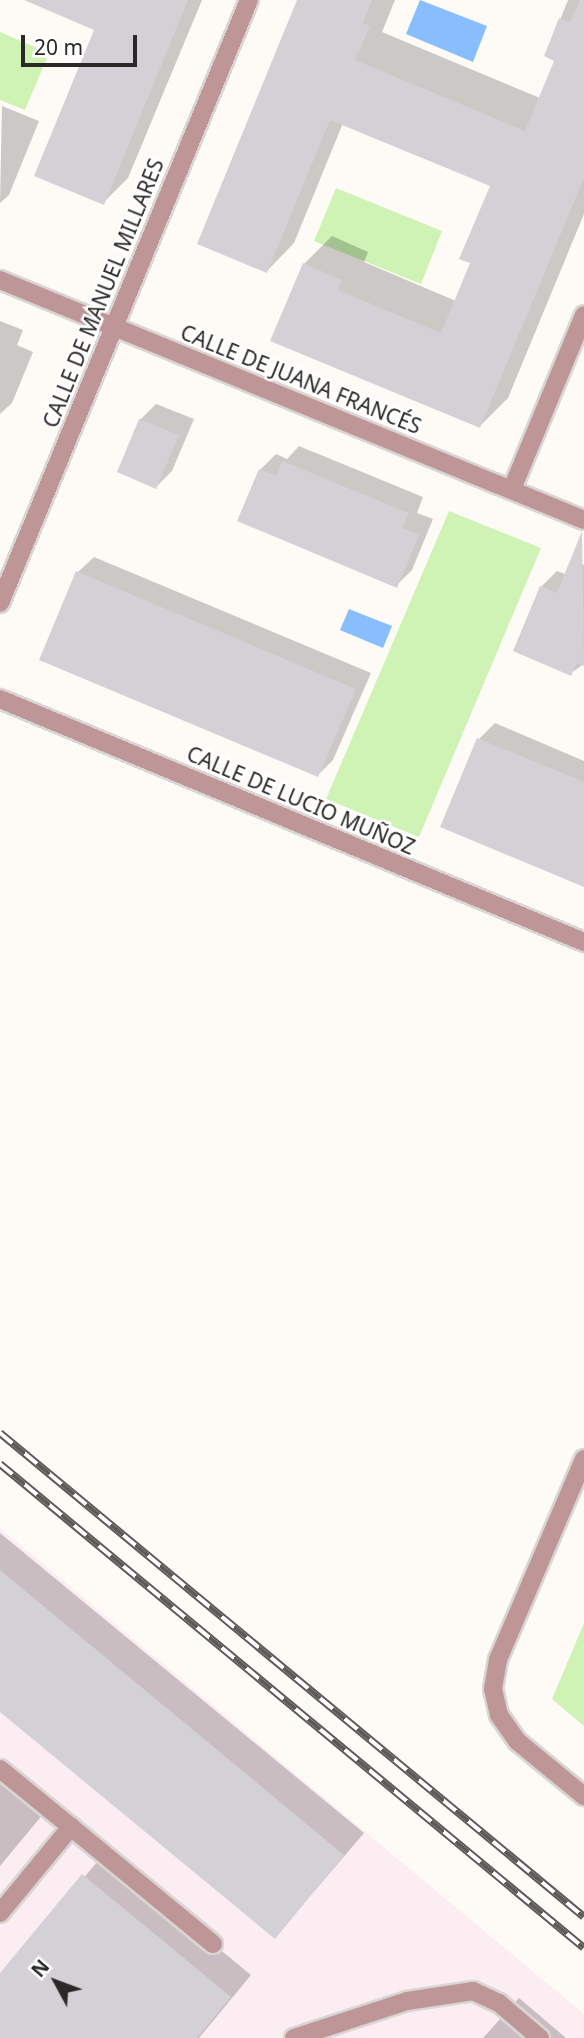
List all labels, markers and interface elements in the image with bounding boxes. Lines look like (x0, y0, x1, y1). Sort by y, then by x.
scale bar (24, 21, 140, 65)
text: 20 m (34, 33, 83, 61)
street label: CALLE DE MANUEL MILLARES (37, 155, 169, 431)
street label: CALLE DE JUANA FRANCÉS (177, 319, 425, 439)
street label: CALLE DE LUCIO MUÑOZ (183, 740, 419, 860)
north arrow (21, 1947, 91, 2017)
text: N (25, 1954, 55, 1983)

